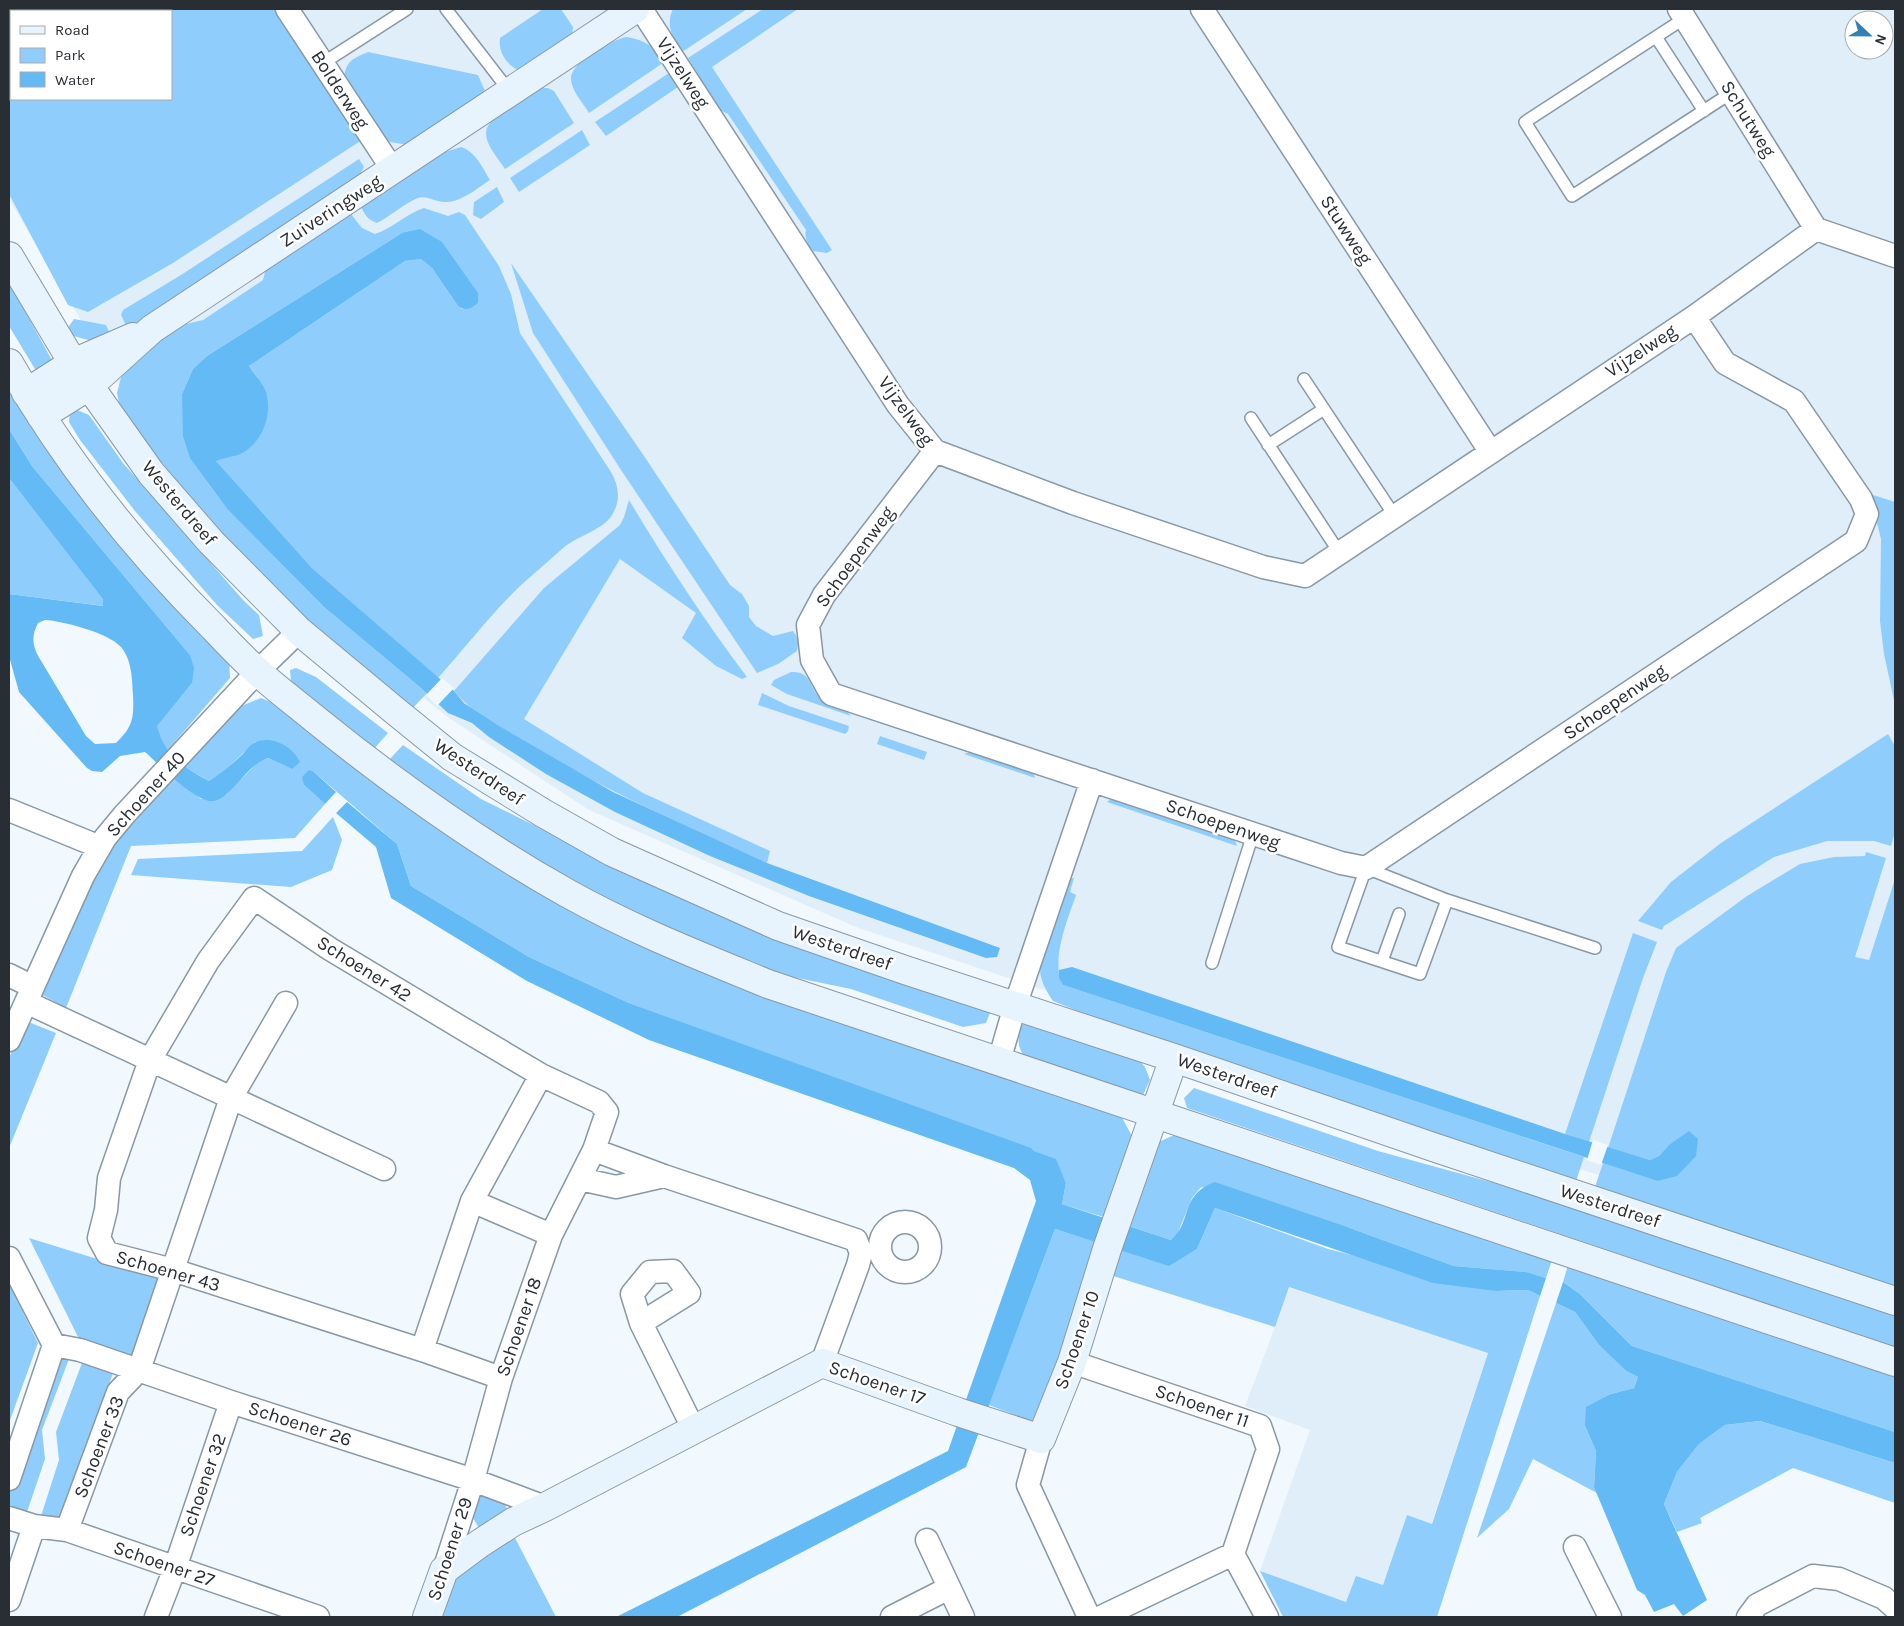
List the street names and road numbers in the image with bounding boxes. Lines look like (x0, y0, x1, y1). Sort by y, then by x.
street label: Vijzelweg (652, 33, 714, 113)
street label: Bolderweg (306, 46, 374, 134)
street label: Schutweg (1716, 77, 1780, 161)
street label: Zuiveringweg (276, 170, 386, 252)
street label: Stuwweg (1315, 191, 1377, 269)
street label: Vijzelweg (1601, 320, 1681, 382)
street label: Vijzelweg (873, 372, 939, 450)
street label: Westerdreef (137, 456, 221, 550)
street label: Schoepenweg (811, 502, 899, 612)
street label: Schoepenweg (1559, 659, 1671, 745)
street label: Westerdreef (430, 734, 529, 810)
street label: Schoener 40 (102, 747, 190, 841)
street label: Schoepenweg (1163, 794, 1283, 854)
street label: Westerdreef (789, 921, 895, 975)
street label: Schoener 42 (313, 931, 415, 1007)
street label: Westerdreef (1174, 1049, 1280, 1103)
street label: Westerdreef (1557, 1179, 1663, 1233)
street label: Schoener 43 (113, 1246, 223, 1296)
street label: Schoener 18 (492, 1275, 546, 1379)
street label: Schoener 10 (1050, 1288, 1104, 1392)
street label: Schoener 17 (826, 1356, 928, 1410)
street label: Schoener 11 (1152, 1380, 1252, 1432)
street label: Schoener 33 (69, 1393, 129, 1501)
street label: Schoener 26 (246, 1397, 354, 1451)
street label: Schoener 32 (175, 1430, 231, 1540)
street label: Schoener 29 (423, 1494, 477, 1604)
street label: Schoener 27 (111, 1536, 217, 1592)

